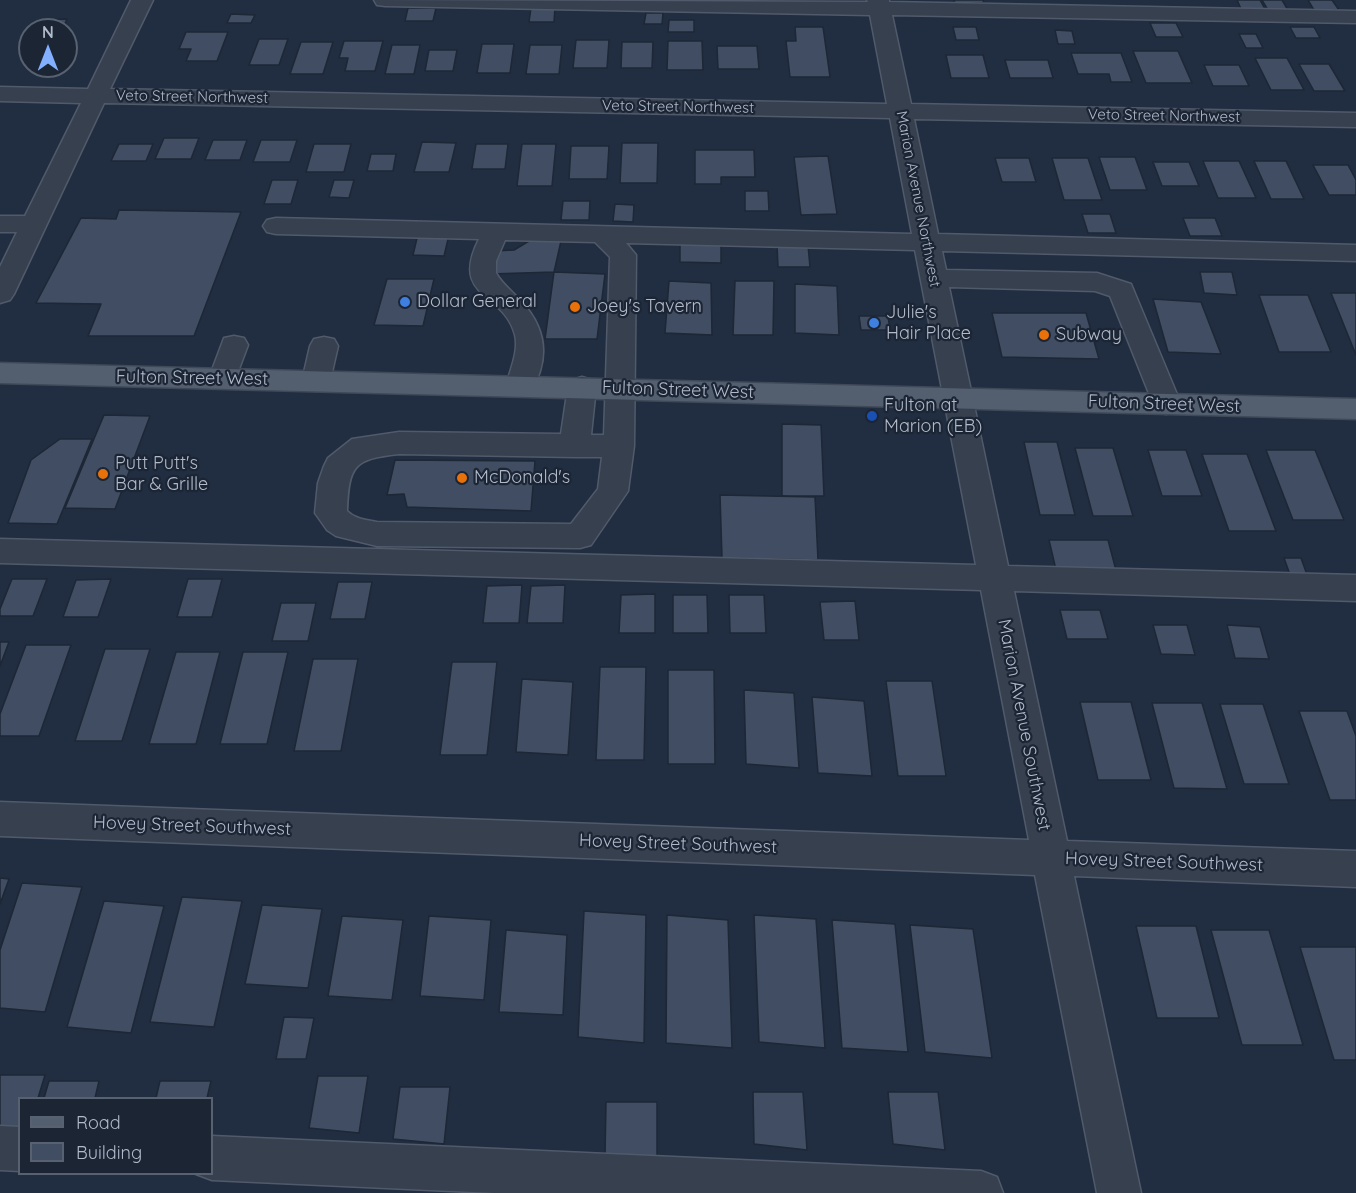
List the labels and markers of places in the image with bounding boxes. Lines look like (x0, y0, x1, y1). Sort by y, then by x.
place label: Dollar General (417, 291, 537, 313)
marker: Dollar General (398, 295, 412, 309)
place label: Joey's Tavern (587, 296, 702, 318)
marker: Joey's Tavern (568, 300, 582, 314)
place label: Julie's Hair Place (886, 302, 971, 344)
marker: Julie's Hair Place (867, 316, 881, 330)
place label: Subway (1056, 324, 1122, 346)
marker: Subway (1037, 328, 1051, 342)
place label: Fulton at Marion (EB) (884, 395, 982, 438)
marker: Fulton at Marion (EB) (865, 409, 879, 423)
place label: Putt Putt's Bar & Grille (115, 453, 208, 496)
marker: Putt Putt's Bar & Grille (96, 467, 110, 481)
place label: McDonald's (474, 467, 570, 489)
marker: McDonald's (455, 471, 469, 485)

